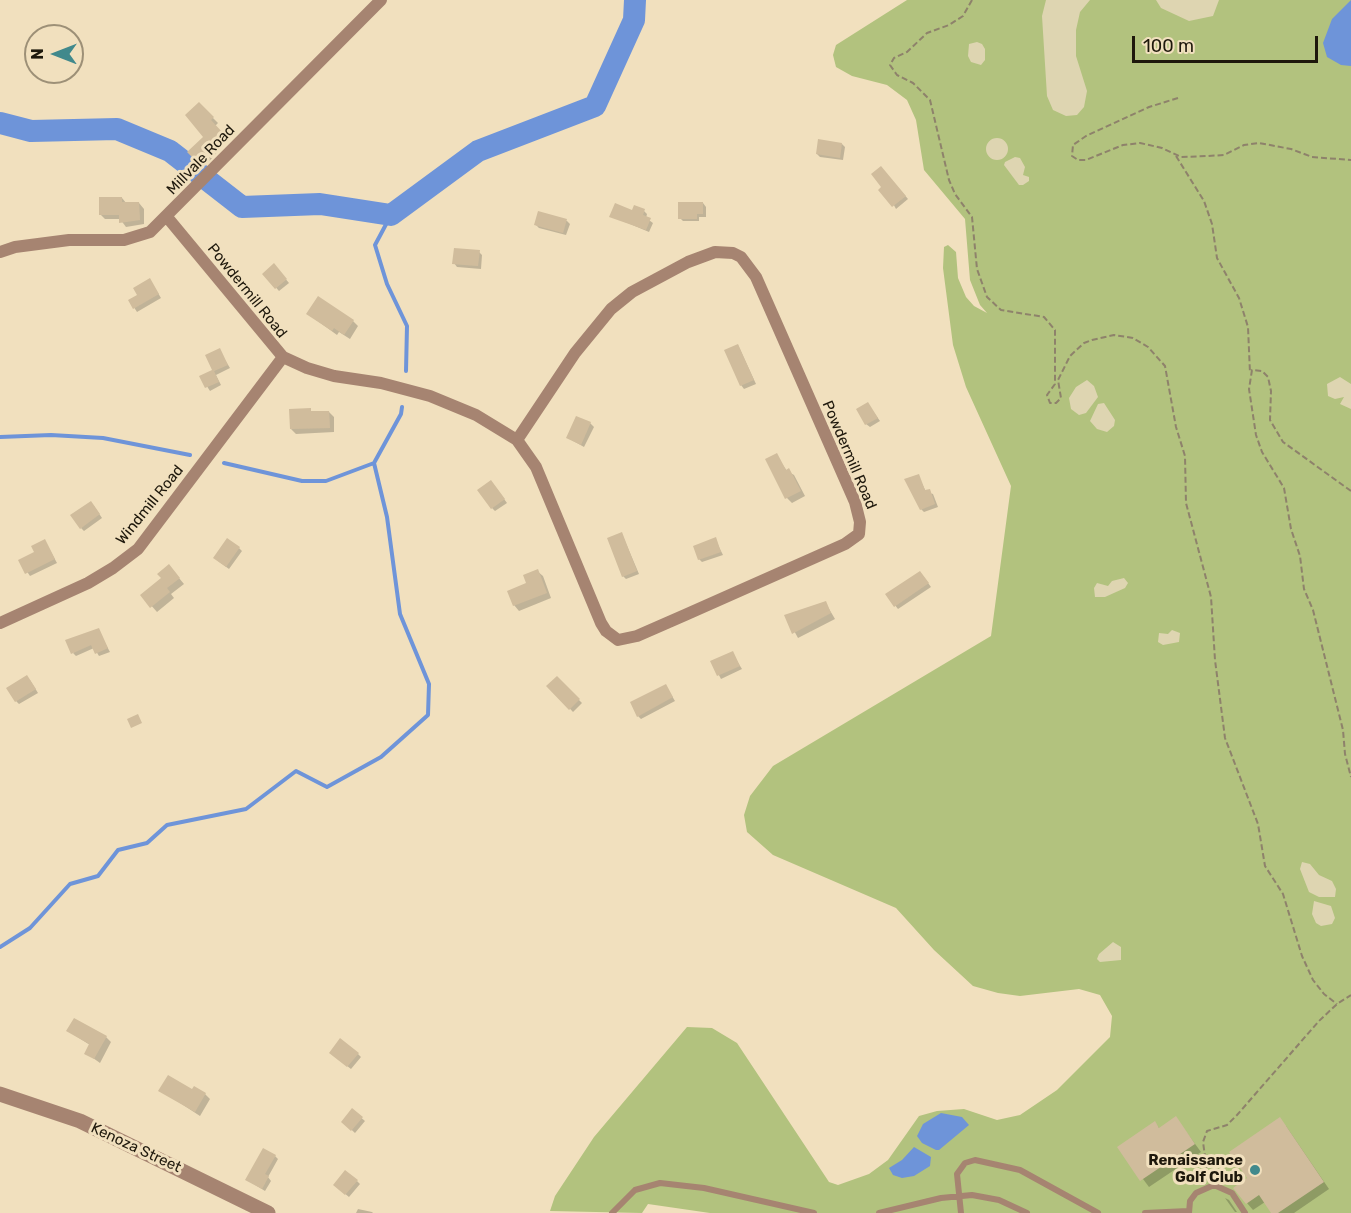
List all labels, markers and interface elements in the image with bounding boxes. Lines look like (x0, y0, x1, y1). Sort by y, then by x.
north arrow (24, 24, 84, 84)
scale bar (1135, 24, 1321, 62)
text: 100 m (1143, 35, 1194, 57)
text: N (28, 48, 47, 60)
street label: Millvale Road (163, 121, 239, 199)
street label: Powdermill Road (203, 240, 291, 342)
street label: Powdermill Road (818, 398, 880, 512)
street label: Windmill Road (112, 462, 188, 548)
street label: Kenoza Street (88, 1119, 184, 1177)
place label: Renaissance Golf Club (1148, 1152, 1243, 1187)
marker: Renaissance Golf Club (1248, 1163, 1262, 1177)

